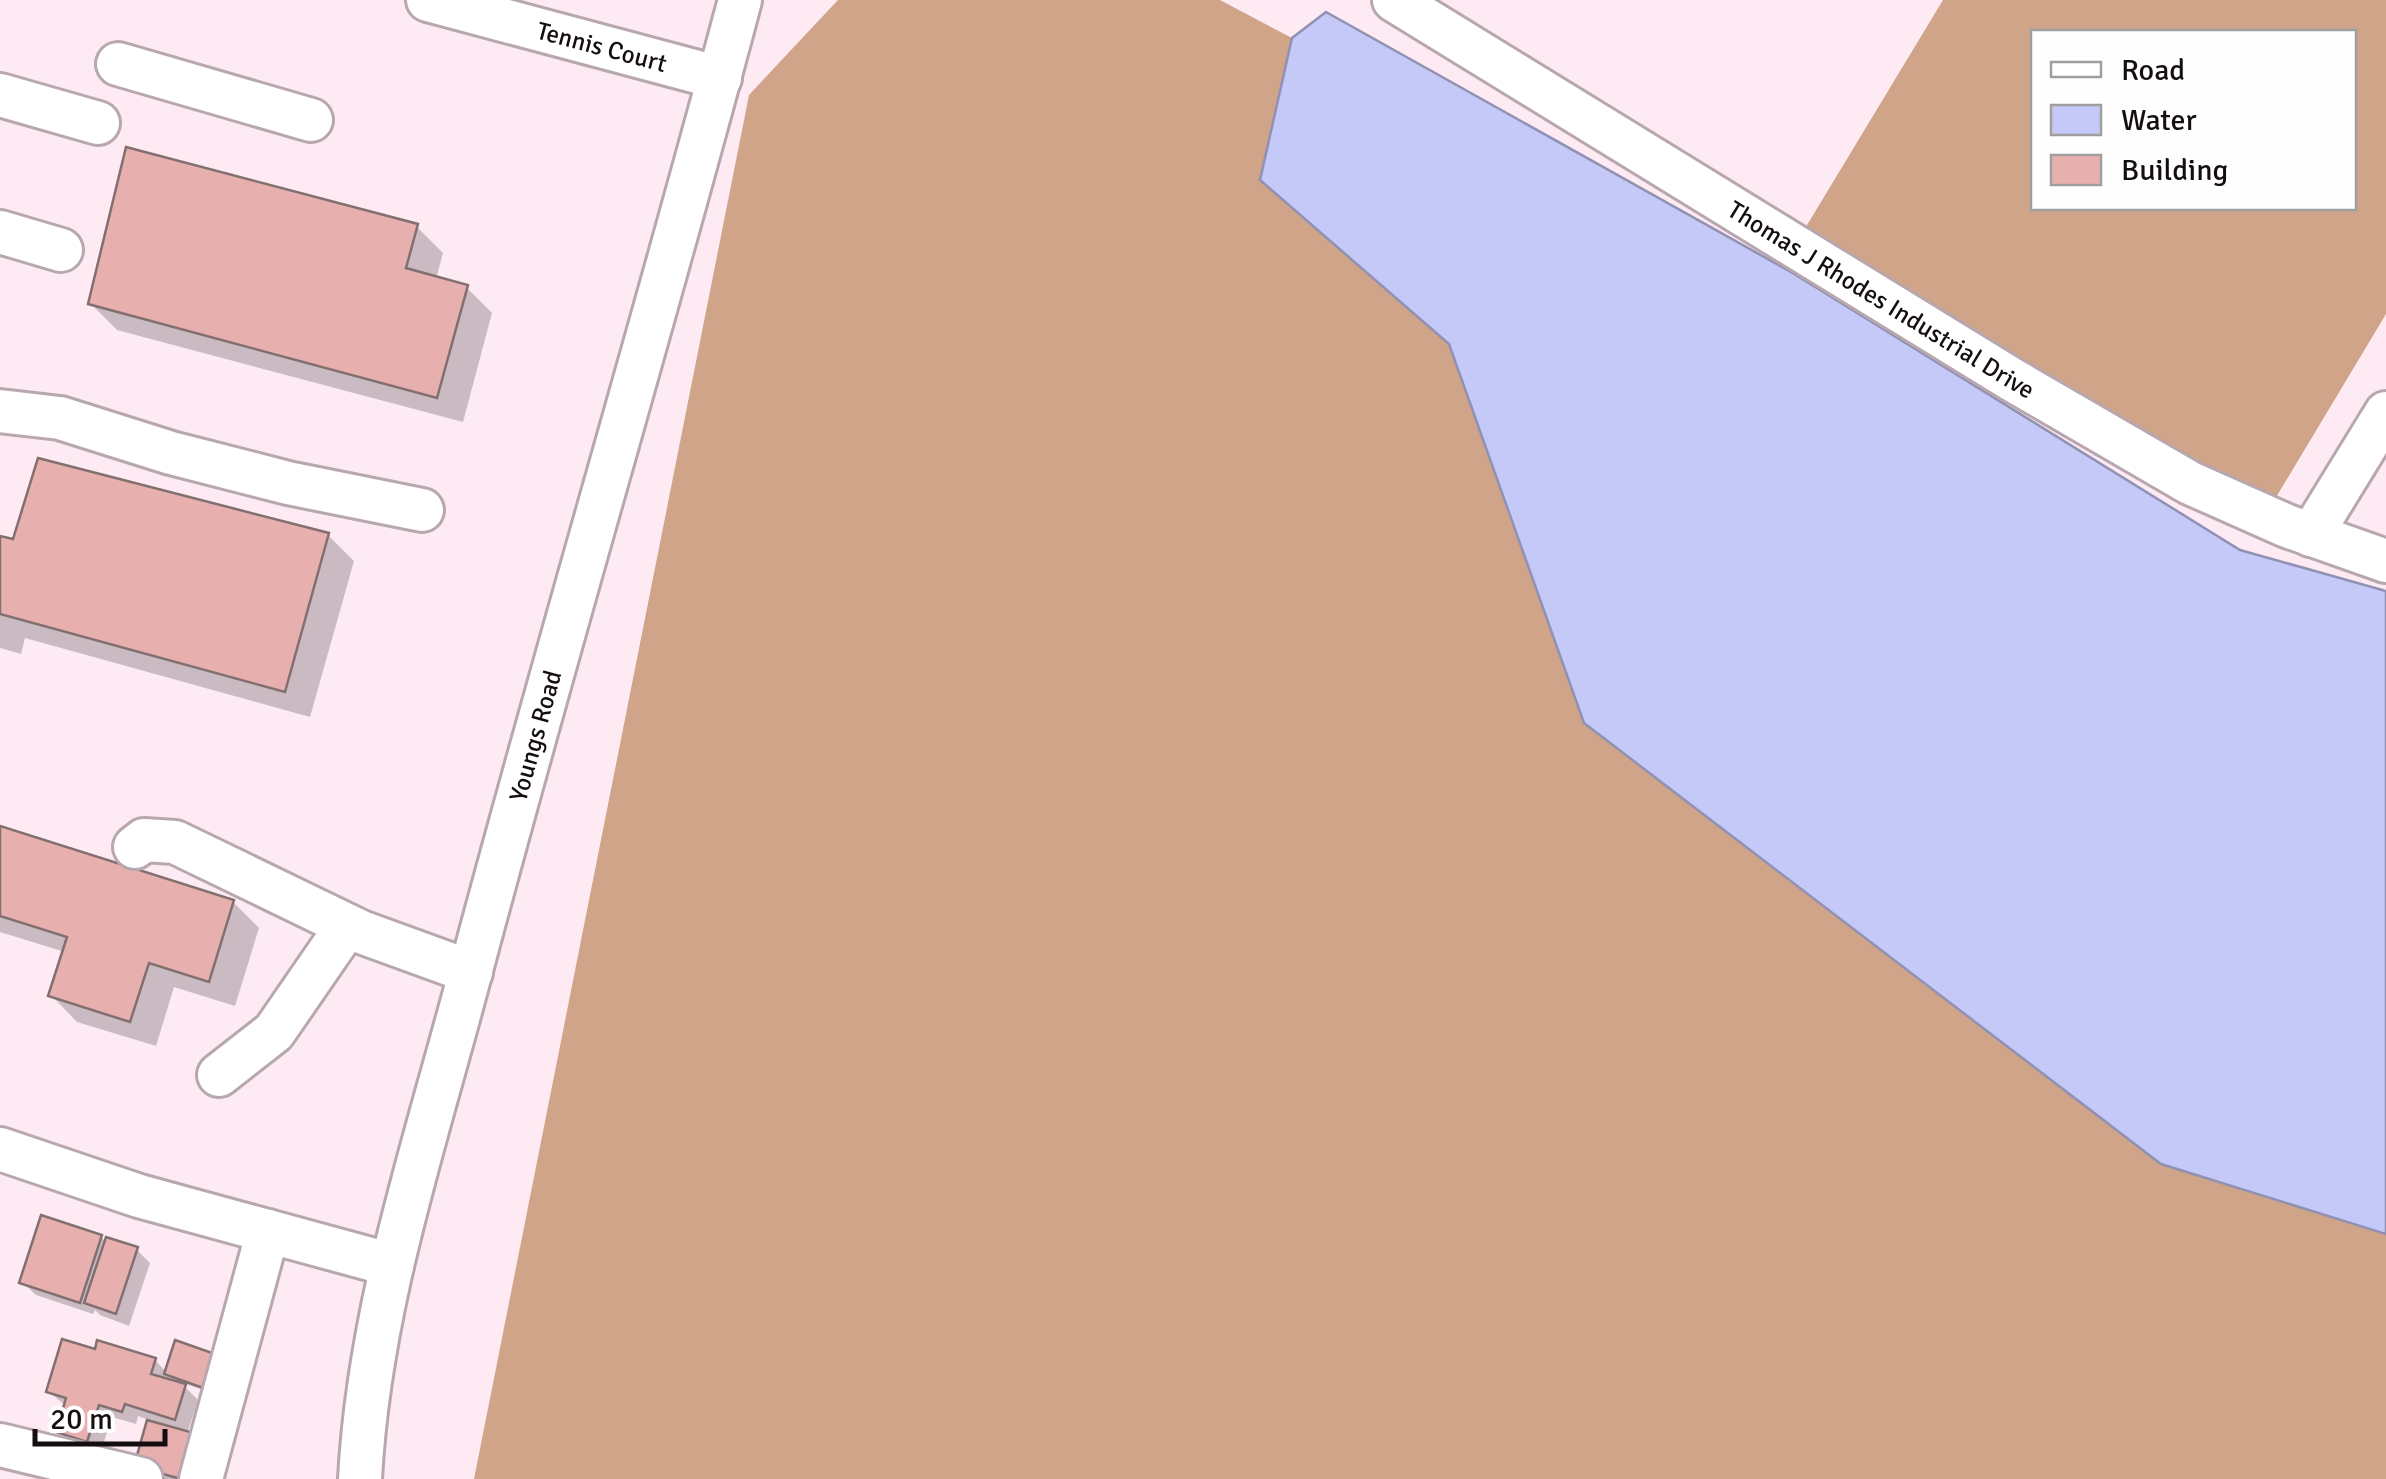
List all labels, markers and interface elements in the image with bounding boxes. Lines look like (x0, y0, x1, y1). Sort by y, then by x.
street label: Tennis Court (533, 14, 671, 79)
legend (2031, 30, 2356, 210)
text: Road (2121, 52, 2185, 89)
text: Water (2121, 102, 2197, 139)
text: Building (2121, 152, 2228, 189)
street label: Thomas J Rhodes Industrial Drive (1722, 193, 2040, 405)
street label: Youngs Road (502, 667, 568, 805)
scale bar (35, 1384, 165, 1446)
text: 20 m (50, 1401, 113, 1438)

